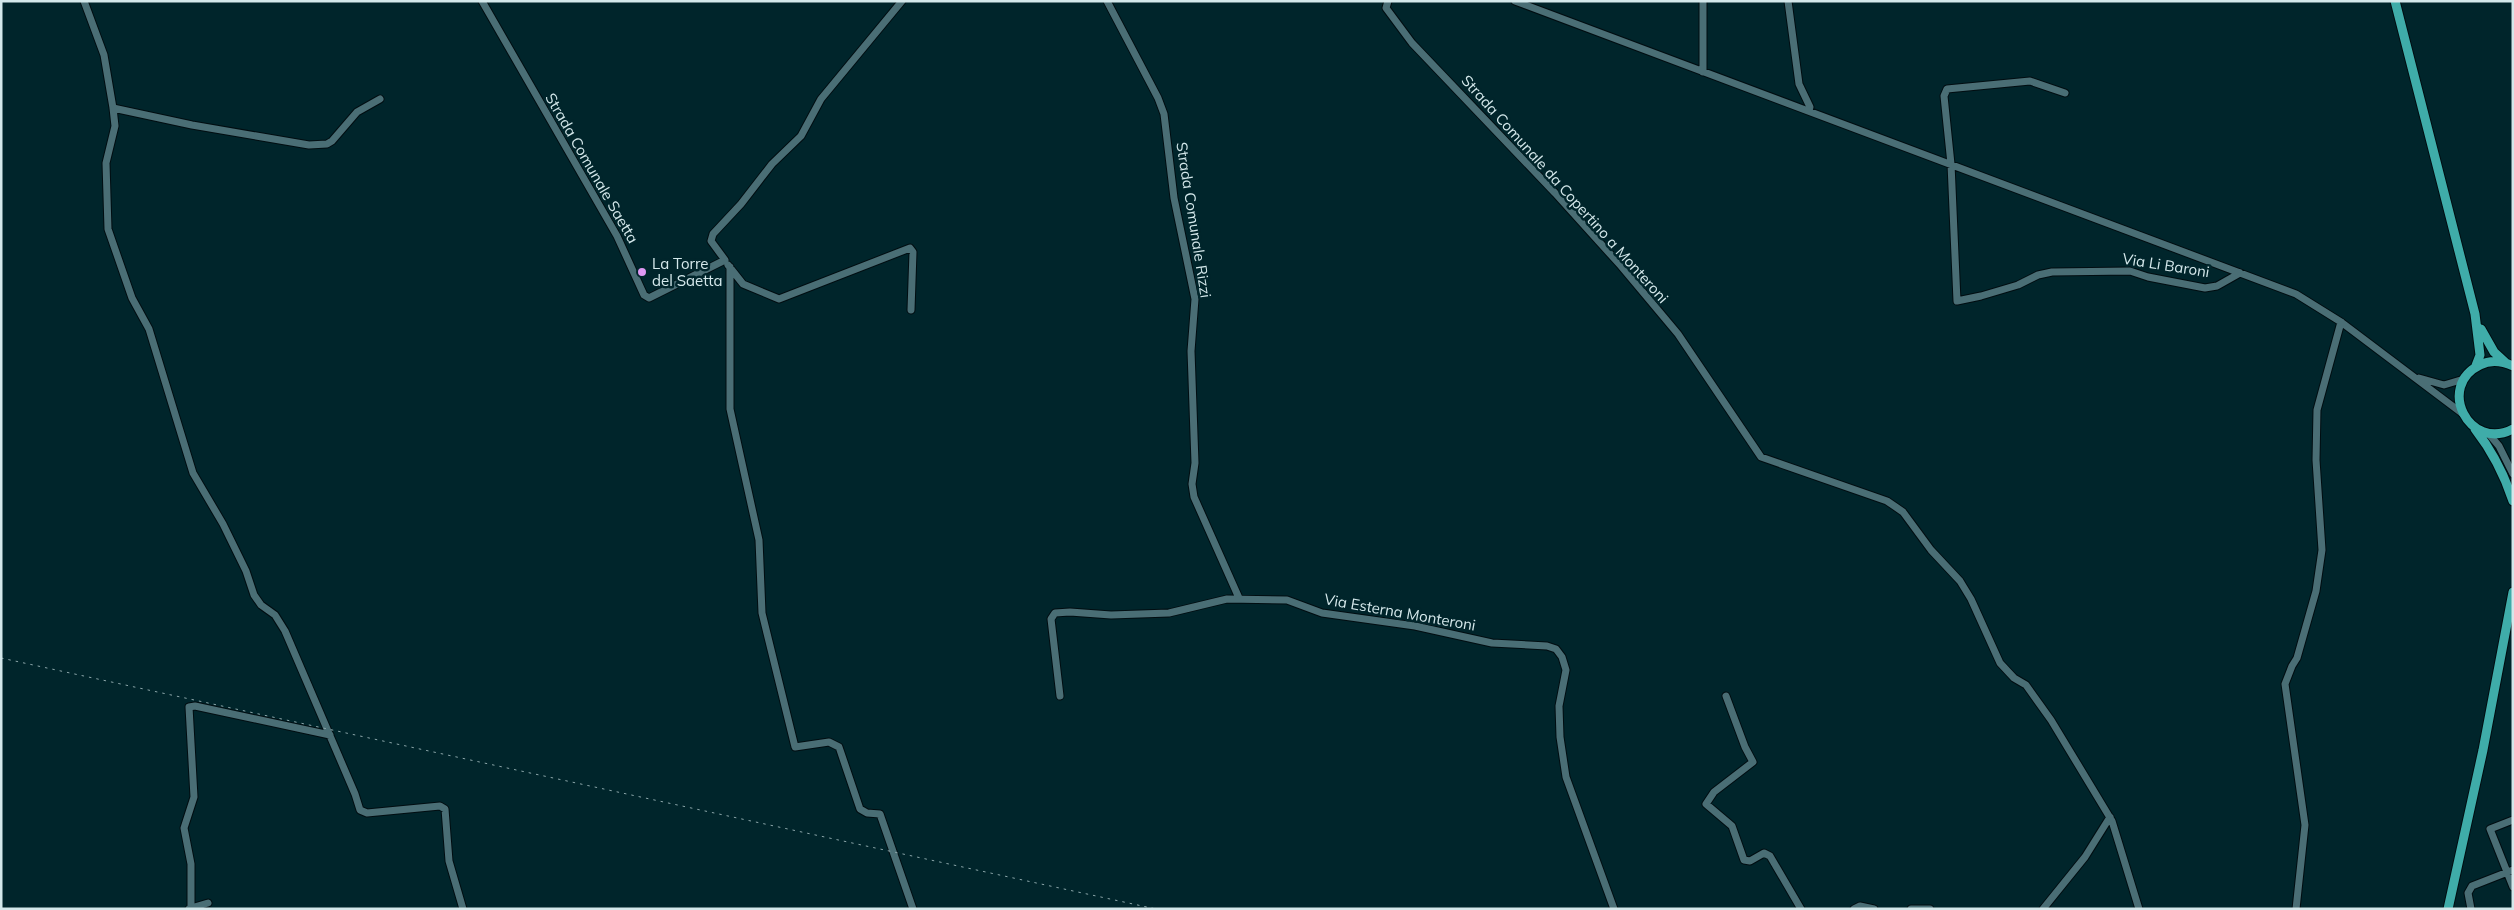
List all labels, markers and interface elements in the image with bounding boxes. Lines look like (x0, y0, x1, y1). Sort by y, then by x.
street label: Strada Comunale da Copertino a Monteroni (1457, 71, 1673, 307)
street label: Strada Comunale Saetta (541, 90, 643, 246)
street label: Strada Comunale Rizzi (1172, 141, 1216, 299)
street label: Via Li Baroni (2121, 249, 2211, 281)
place label: La Torre del Saetta (652, 254, 722, 290)
marker: La Torre del Saetta (636, 266, 648, 278)
street label: Via Esterna Monteroni (1323, 589, 1477, 635)

